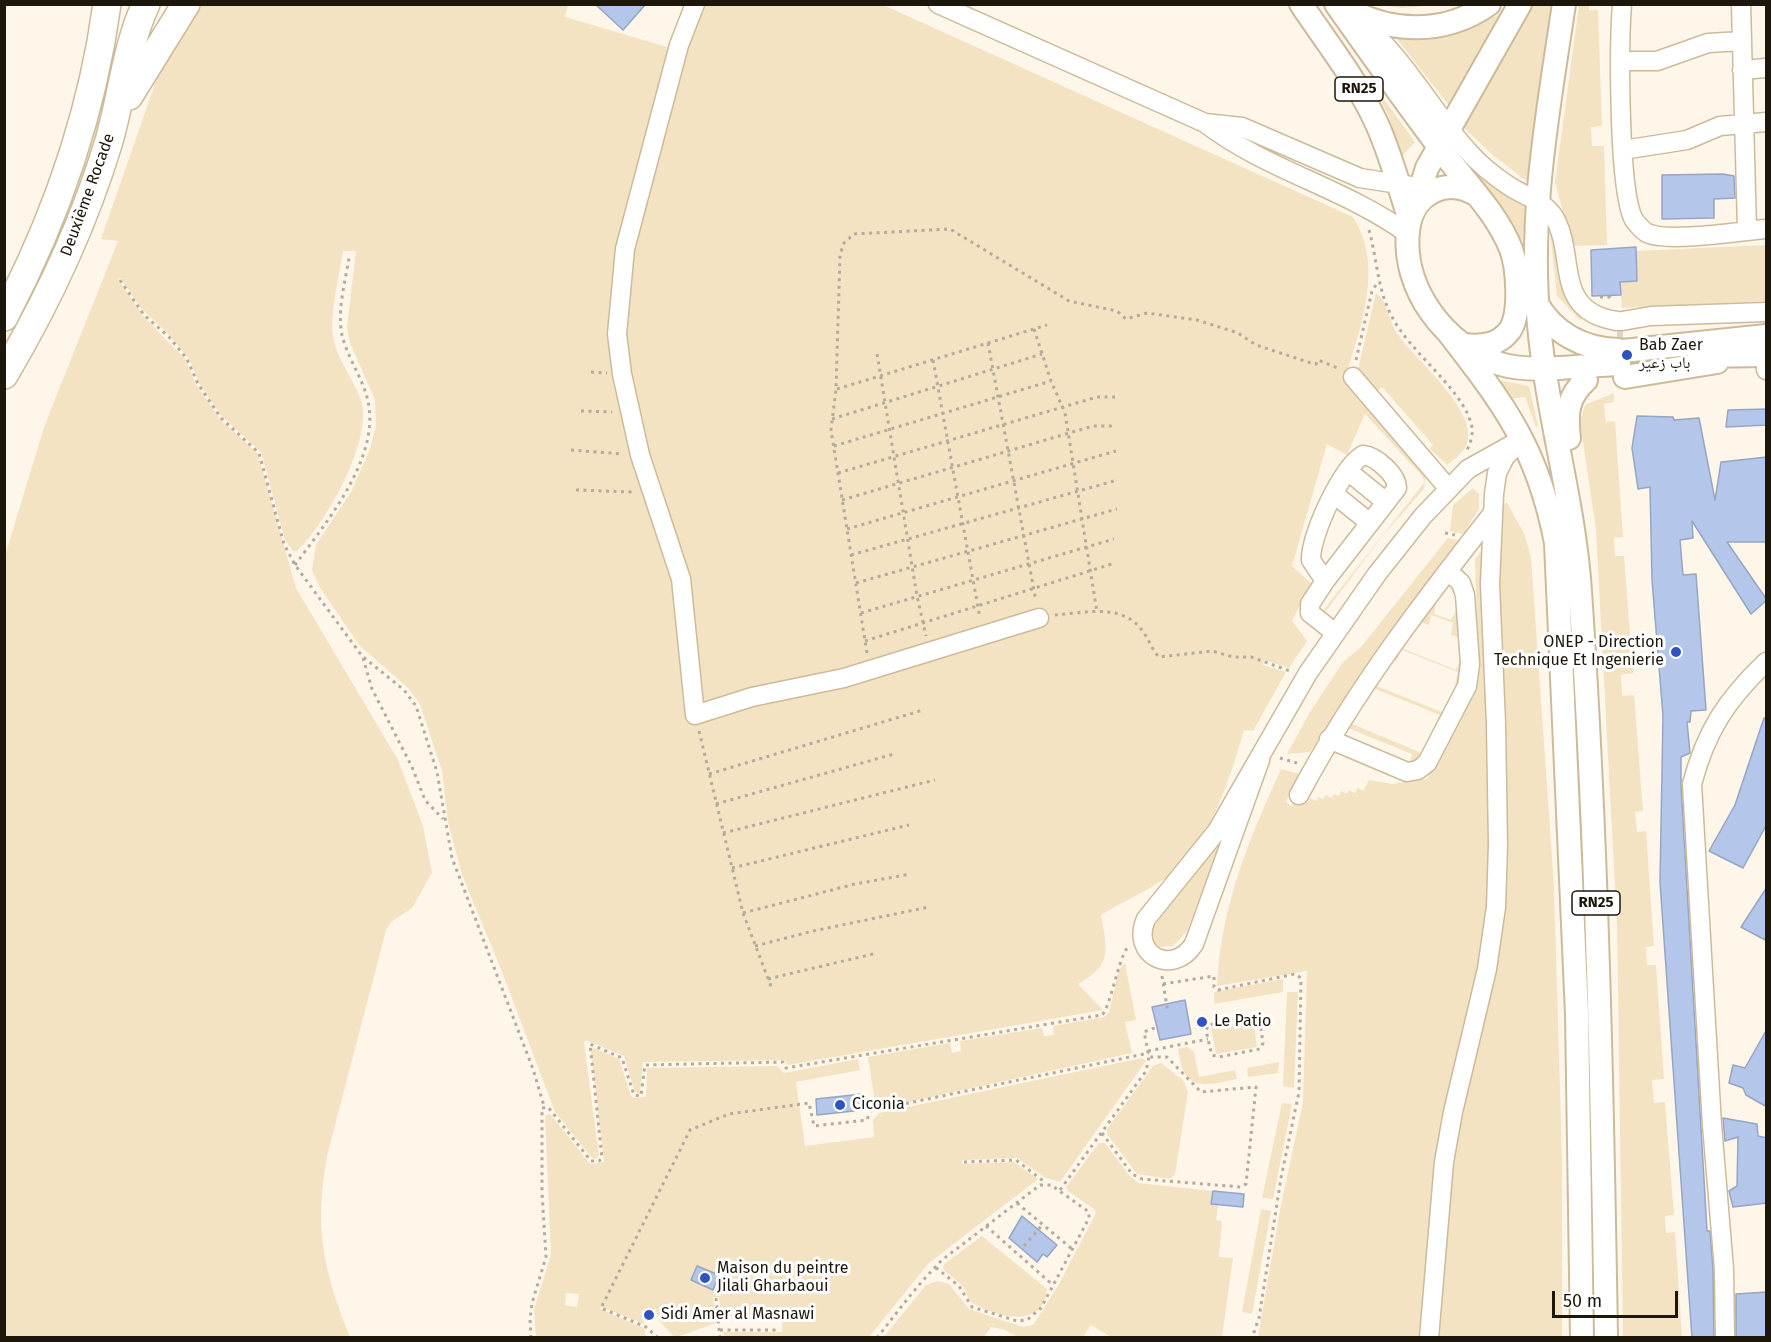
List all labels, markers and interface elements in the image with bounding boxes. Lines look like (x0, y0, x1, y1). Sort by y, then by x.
road number: RN25 (1335, 77, 1383, 101)
street label: Deuxième Rocade (57, 131, 119, 259)
place label: Bab Zaer باب زعير (1639, 336, 1703, 374)
marker: Bab Zaer باب زعير (1620, 348, 1634, 362)
place label: ONEP - Direction Technique Et Ingenierie (1494, 633, 1664, 671)
marker: ONEP - Direction Technique Et Ingenierie (1669, 645, 1683, 659)
road number: RN25 (1572, 891, 1620, 915)
place label: Le Patio (1214, 1012, 1271, 1032)
marker: Le Patio (1195, 1015, 1209, 1029)
place label: Ciconia (852, 1095, 905, 1115)
marker: Ciconia (833, 1098, 847, 1112)
place label: Maison du peintre Jilali Gharbaoui (717, 1259, 849, 1297)
marker: Maison du peintre Jilali Gharbaoui (698, 1271, 712, 1285)
scale bar (1555, 1279, 1681, 1317)
text: 50 m (1563, 1290, 1602, 1312)
place label: Sidi Amer al Masnawi (661, 1305, 814, 1325)
marker: Sidi Amer al Masnawi (642, 1308, 656, 1322)

